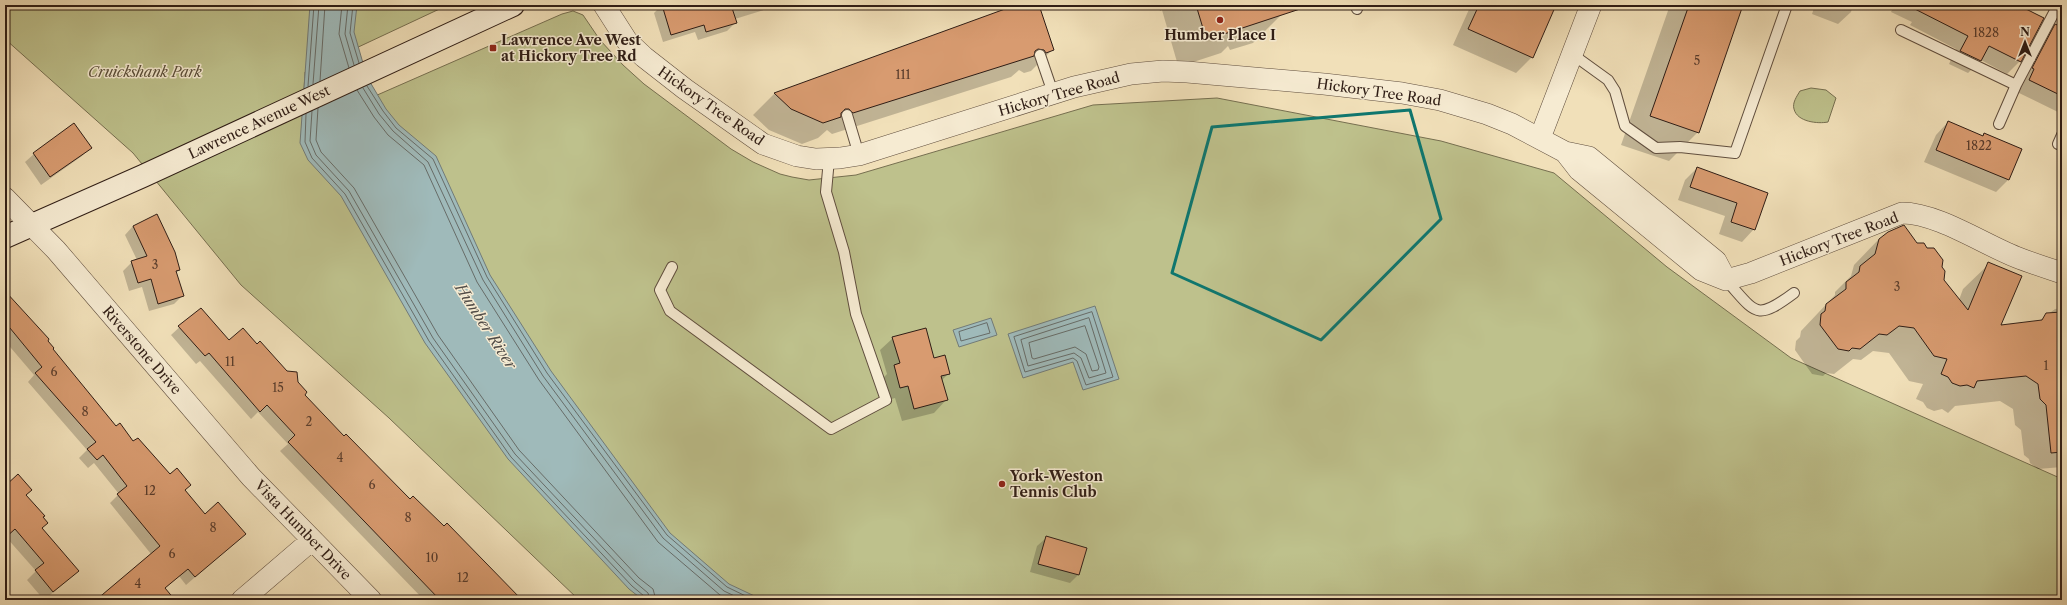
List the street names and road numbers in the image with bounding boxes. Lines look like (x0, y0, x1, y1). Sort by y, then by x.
street label: Hickory Tree Road (654, 63, 768, 150)
street label: Hickory Tree Road (996, 68, 1122, 120)
street label: Hickory Tree Road (1315, 74, 1443, 110)
street label: Lawrence Avenue West (185, 81, 333, 163)
street label: Hickory Tree Road (1777, 208, 1901, 270)
street label: Riverstone Drive (99, 302, 185, 398)
street label: Vista Humber Drive (250, 476, 355, 584)

